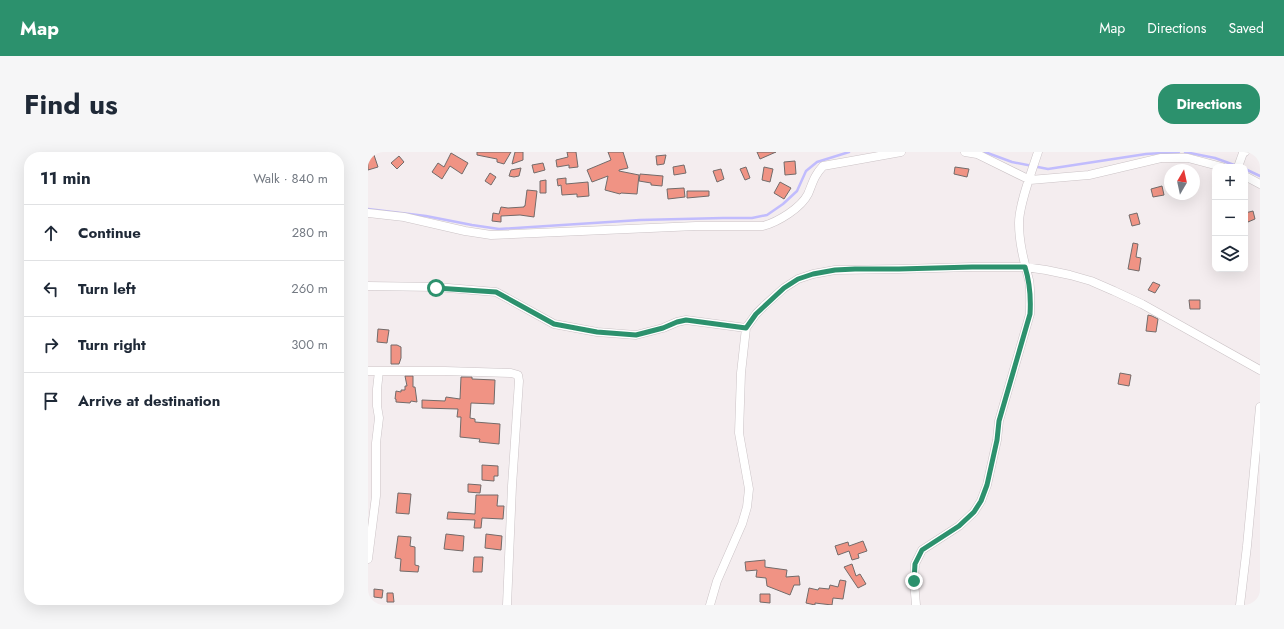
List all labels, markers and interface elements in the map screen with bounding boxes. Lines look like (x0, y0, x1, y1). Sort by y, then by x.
text: Map (20, 15, 59, 42)
text: Map (1099, 18, 1125, 38)
text: Directions (1147, 18, 1207, 38)
text: Saved (1229, 18, 1264, 38)
text: Find us (24, 84, 118, 125)
button: Directions (1158, 84, 1260, 124)
north arrow (1164, 164, 1200, 200)
map controls (1212, 164, 1248, 272)
button: + (1212, 164, 1248, 200)
text: 11 min (40, 166, 91, 190)
text: Walk · 840 m (253, 169, 328, 188)
button: − (1212, 200, 1248, 236)
icon: ahead (40, 222, 62, 244)
text: Continue (78, 222, 141, 244)
text: 280 m (292, 223, 328, 242)
button: layers (1212, 236, 1248, 272)
icon: left (40, 278, 62, 300)
text: Turn left (78, 278, 136, 300)
text: 260 m (291, 279, 328, 298)
route start (427, 279, 445, 297)
icon: right (40, 334, 62, 356)
text: Turn right (78, 334, 146, 356)
text: 300 m (291, 335, 328, 354)
icon: arrive (40, 390, 62, 412)
text: Arrive at destination (78, 390, 220, 412)
route end (905, 572, 923, 590)

